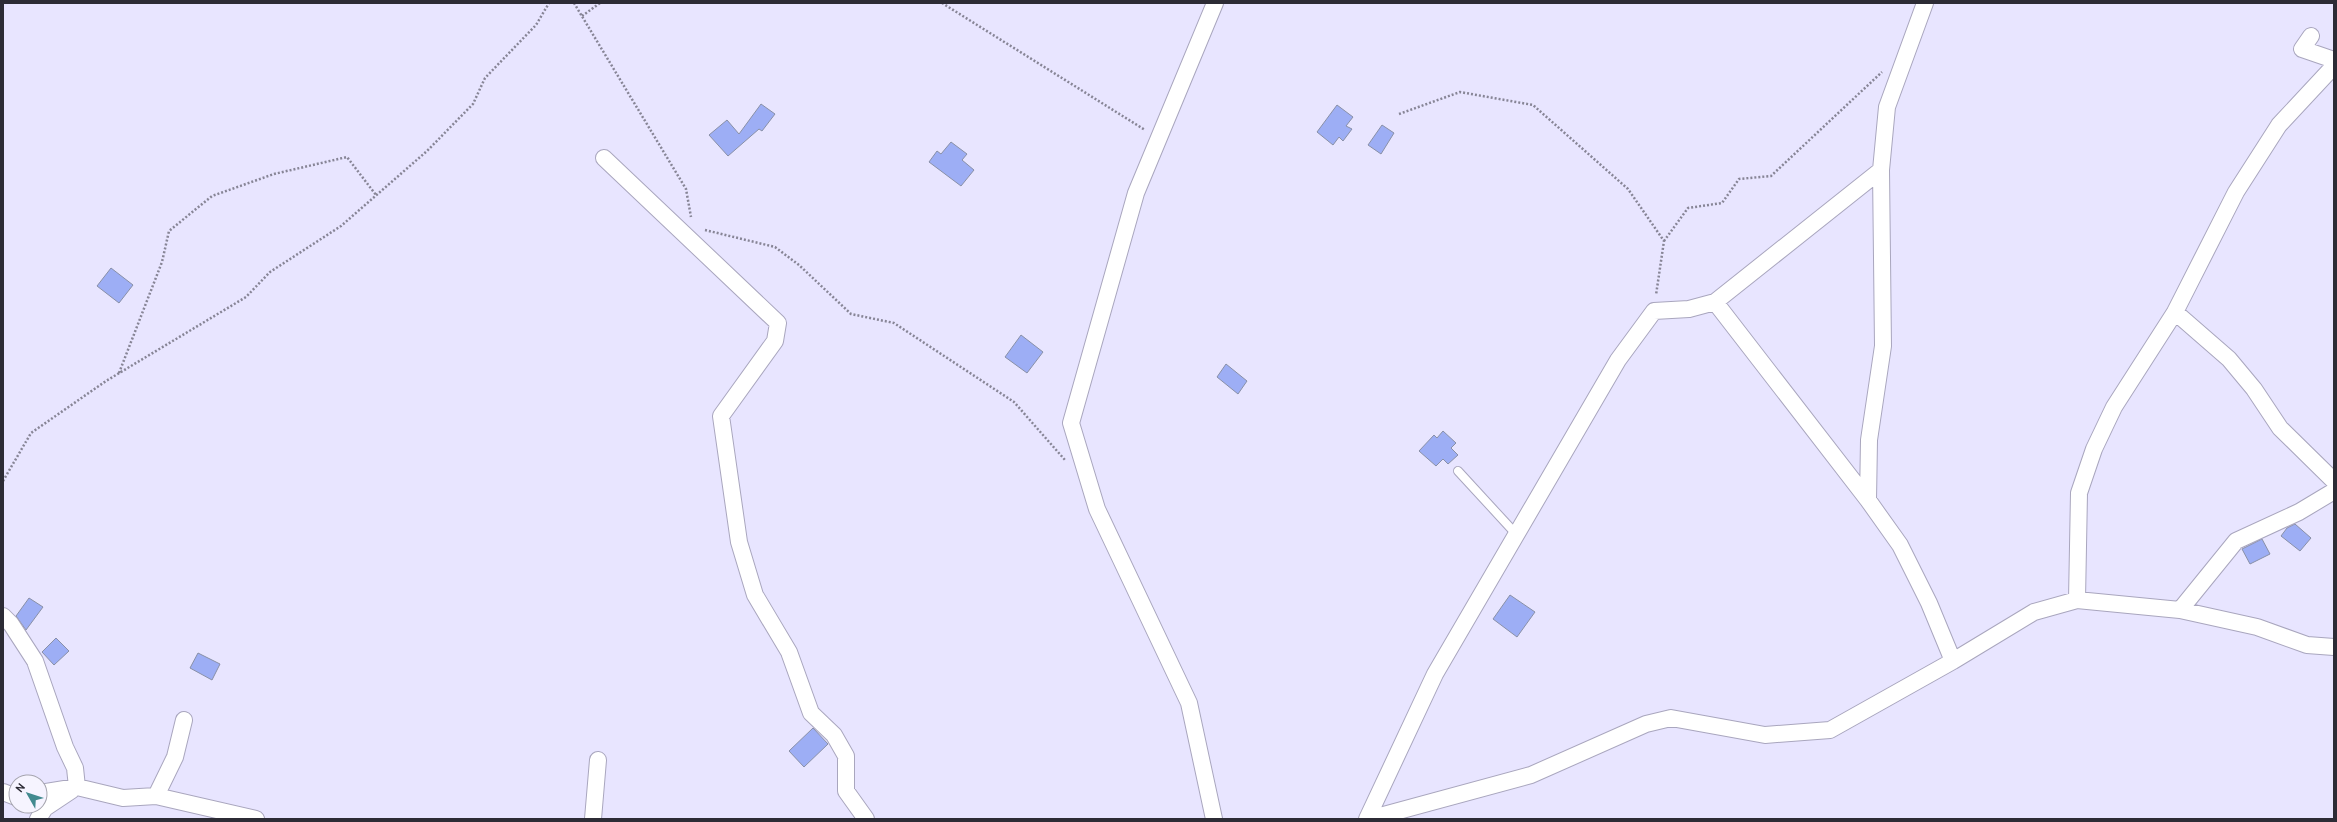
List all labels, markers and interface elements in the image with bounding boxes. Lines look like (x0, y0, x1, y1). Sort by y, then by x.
north arrow (8, 774, 48, 814)
text: N (13, 781, 29, 796)

